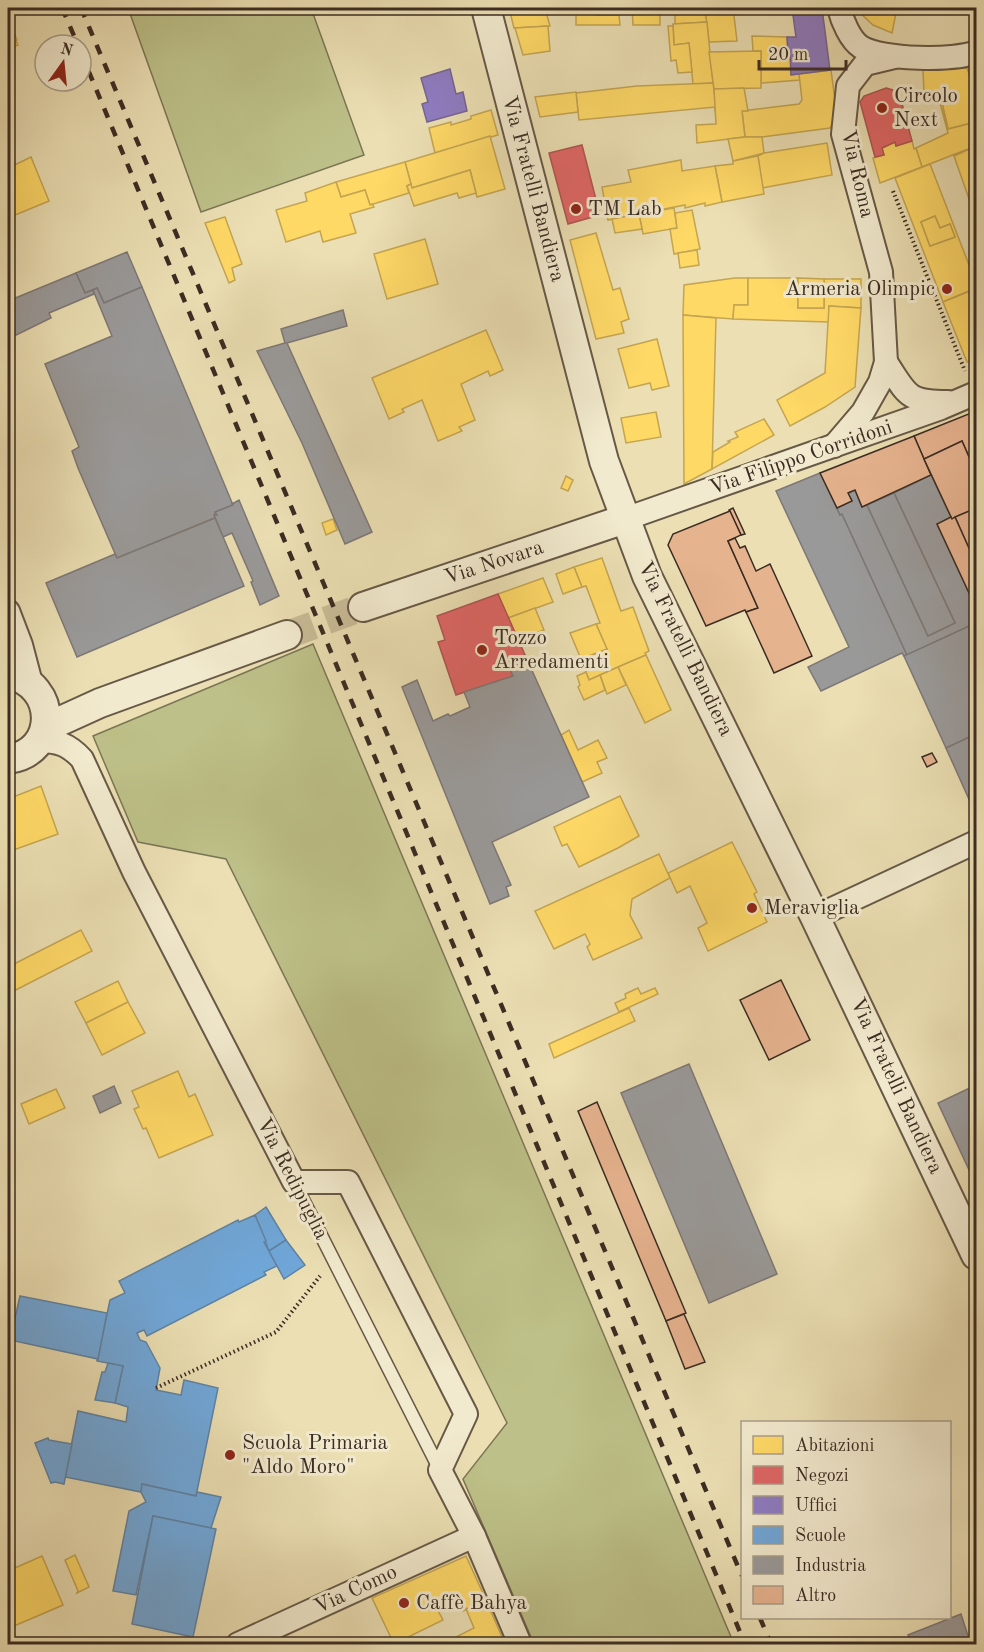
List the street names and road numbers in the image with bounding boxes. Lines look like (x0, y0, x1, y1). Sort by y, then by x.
street label: Via Fratelli Bandiera (498, 94, 568, 284)
street label: Via Roma (837, 128, 877, 220)
street label: Via Filippo Corridoni (707, 417, 895, 499)
street label: Via Novara (442, 537, 546, 589)
street label: Via Fratelli Bandiera (634, 558, 736, 740)
street label: Via Fratelli Bandiera (846, 995, 946, 1177)
street label: Via Redipuglia (252, 1115, 332, 1243)
street label: Via Como (311, 1562, 401, 1618)

